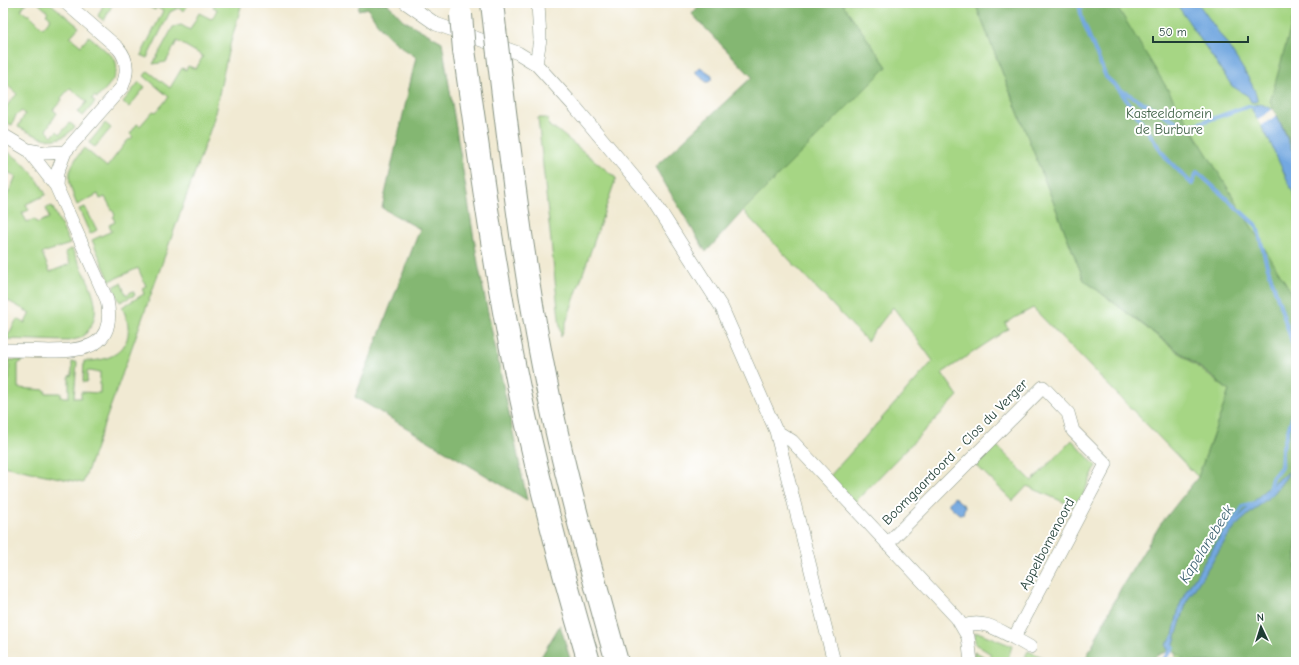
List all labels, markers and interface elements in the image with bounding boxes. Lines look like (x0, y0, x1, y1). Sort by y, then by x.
scale bar (1153, 18, 1248, 44)
text: 50 m (1159, 25, 1187, 39)
park label: Kasteeldomein de Burbure (1126, 105, 1212, 138)
street label: Boomgaardoord - Clos du Verger (878, 375, 1032, 529)
street label: Appelbomenoord (1016, 495, 1078, 593)
water label: Kapelanebeek (1175, 501, 1238, 586)
north arrow (1241, 607, 1281, 647)
text: N (1256, 611, 1264, 624)

